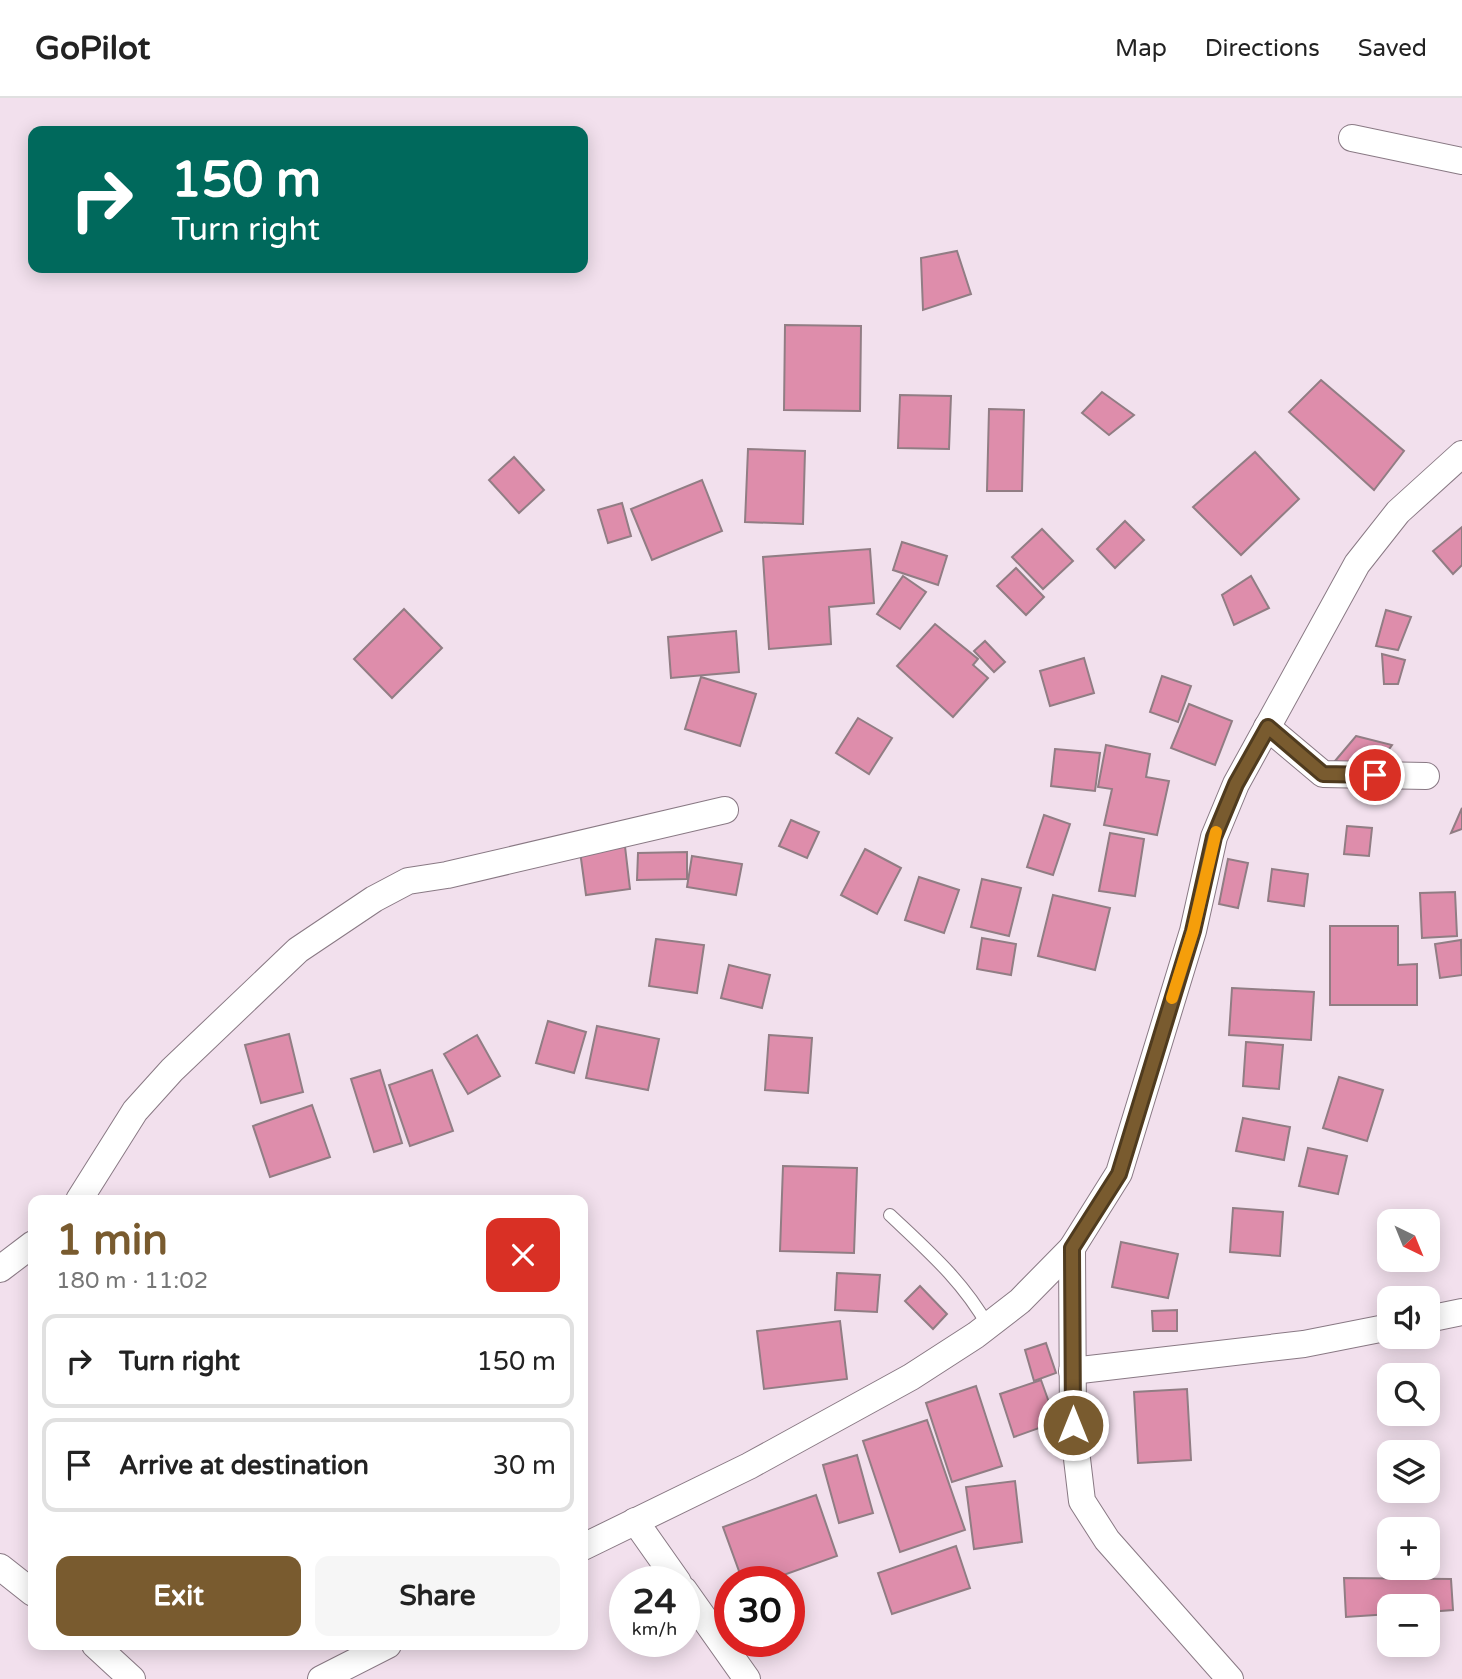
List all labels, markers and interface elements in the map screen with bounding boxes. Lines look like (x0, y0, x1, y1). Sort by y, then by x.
text: GoPilot (35, 29, 150, 68)
text: Map (1115, 34, 1167, 63)
text: Directions (1205, 34, 1320, 63)
text: Saved (1358, 34, 1427, 63)
text: 150 m (171, 151, 321, 210)
icon: right (56, 154, 147, 245)
text: Turn right (171, 211, 320, 249)
pin (1345, 745, 1405, 805)
icon: arrive (1356, 756, 1394, 794)
north arrow (1377, 1209, 1440, 1272)
map controls (1377, 1209, 1440, 1657)
text: 1 min (56, 1215, 168, 1266)
button: close (486, 1218, 560, 1292)
text: 180 m · 11:02 (56, 1267, 208, 1295)
button: sound (1377, 1286, 1440, 1349)
icon: right (60, 1342, 98, 1380)
text: Turn right (119, 1346, 240, 1377)
text: 150 m (476, 1346, 556, 1377)
button: search (1377, 1363, 1440, 1426)
position arrow (1036, 1388, 1110, 1462)
button: layers (1377, 1440, 1440, 1503)
icon: arrive (60, 1446, 98, 1484)
text: Arrive at destination (119, 1450, 369, 1481)
text: 30 m (493, 1450, 556, 1481)
button: + (1377, 1517, 1440, 1580)
button: Exit (56, 1556, 301, 1636)
button: Share (315, 1556, 560, 1636)
speed limit sign: 30 (714, 1566, 805, 1657)
text: 24 (633, 1581, 676, 1623)
button: − (1377, 1594, 1440, 1657)
text: km/h (632, 1618, 677, 1640)

